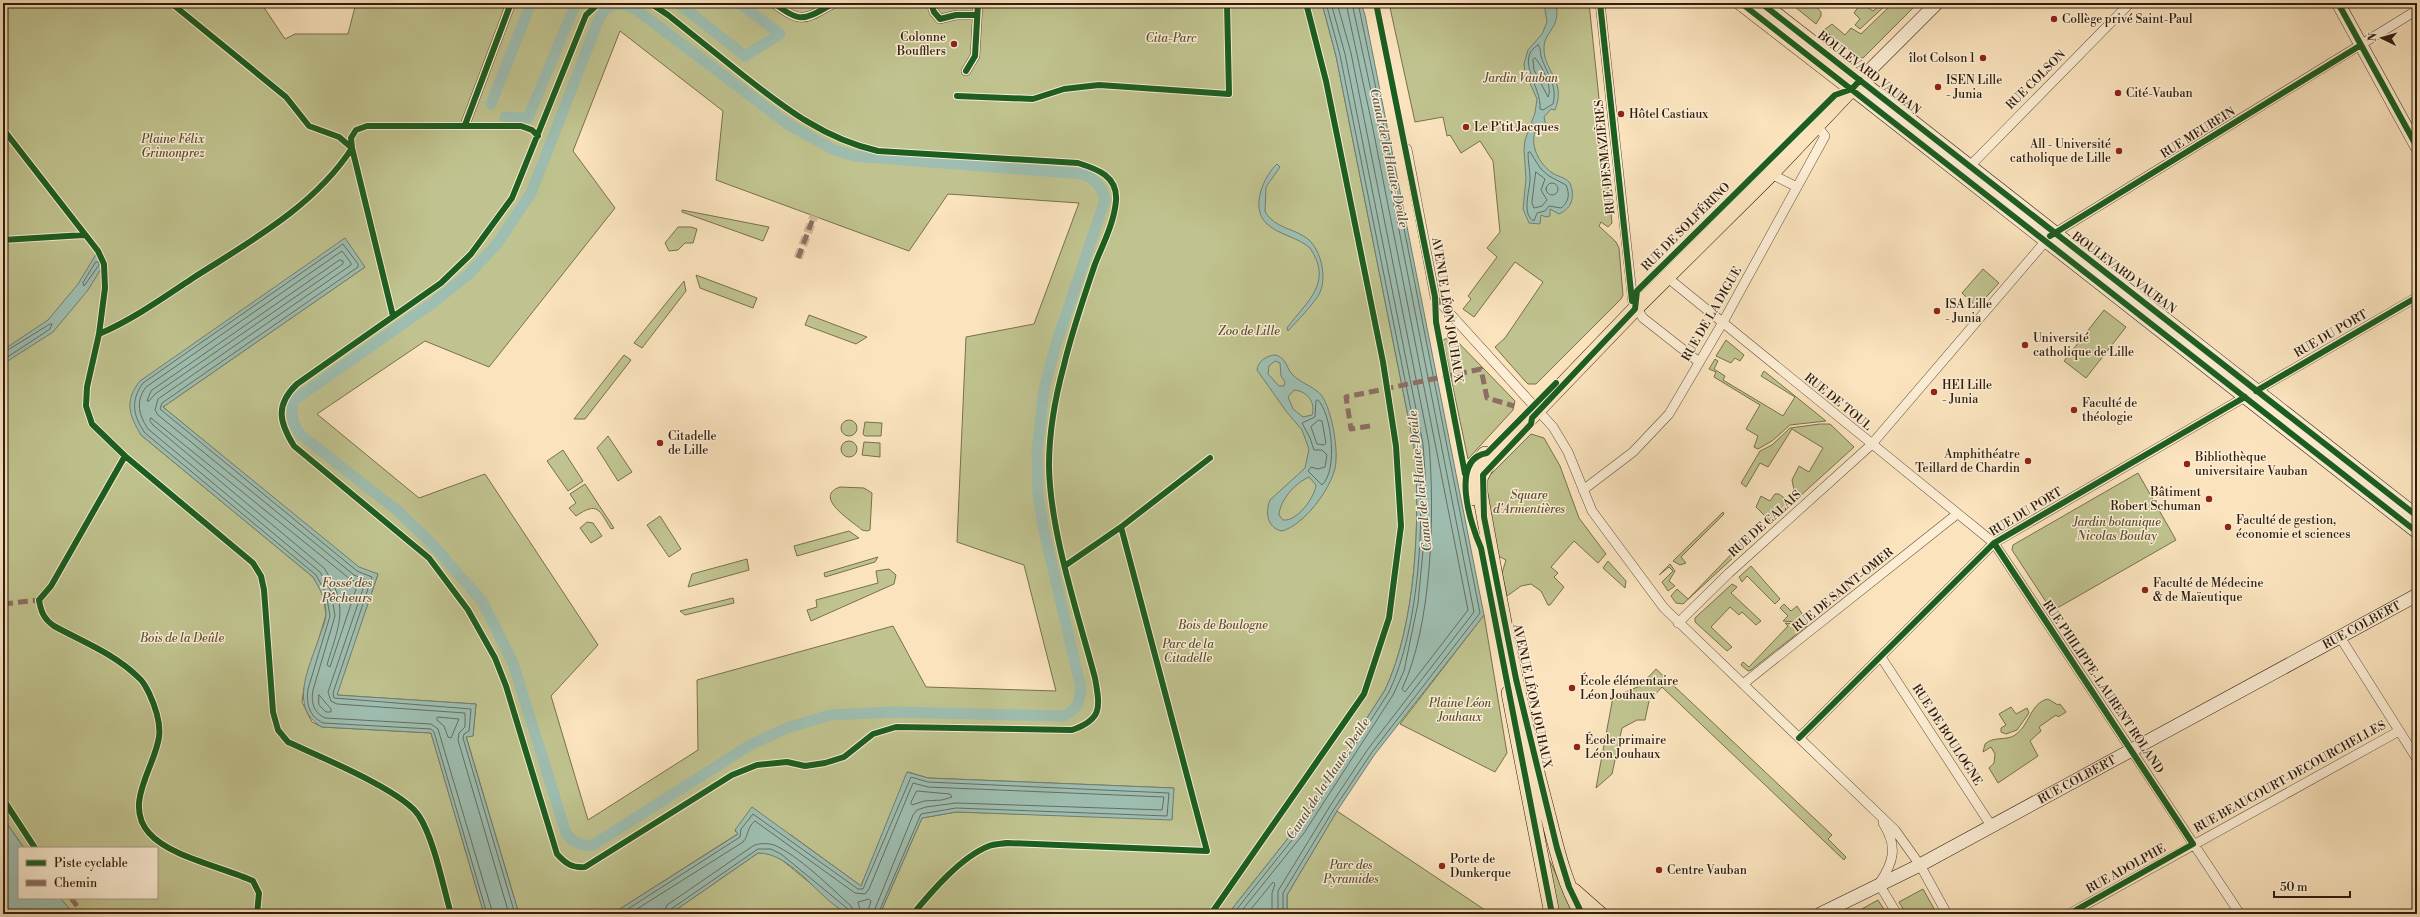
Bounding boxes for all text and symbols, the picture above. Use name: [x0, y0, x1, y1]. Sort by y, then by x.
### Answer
place label: Collège privé Saint-Paul: [2062, 12, 2193, 27]
marker: Collège privé Saint-Paul: [2049, 14, 2059, 24]
north arrow: [2362, 18, 2402, 58]
street label: BOULEVARD VAUBAN: [1814, 27, 1924, 118]
place label: Colonne Boufflers: [896, 30, 946, 59]
park label: Cita-Parc: [1145, 31, 1197, 46]
text: N: [2366, 32, 2380, 42]
marker: Colonne Boufflers: [949, 39, 959, 49]
street label: RUE COLSON: [2003, 47, 2069, 113]
place label: îlot Colson 1: [1909, 51, 1976, 66]
marker: îlot Colson 1: [1978, 53, 1988, 63]
park label: Jardin Vauban: [1482, 71, 1558, 86]
place label: ISEN Lille - Junia: [1946, 73, 2002, 102]
marker: ISEN Lille - Junia: [1933, 82, 1943, 92]
place label: Cité-Vauban: [2126, 86, 2193, 101]
water label: Canal de la Haute-Deûle: [1366, 87, 1412, 229]
marker: Cité-Vauban: [2113, 88, 2123, 98]
street label: RUE DESMAZIÈRES: [1590, 99, 1618, 215]
street label: RUE MEUREIN: [2158, 104, 2238, 162]
place label: Hôtel Castiaux: [1629, 107, 1709, 122]
marker: Hôtel Castiaux: [1616, 109, 1626, 119]
place label: Le P'tit Jacques: [1474, 120, 1559, 135]
marker: Le P'tit Jacques: [1461, 122, 1471, 132]
park label: Plaine Félix Grimonprez: [140, 132, 205, 161]
place label: All - Université catholique de Lille: [2010, 137, 2111, 166]
marker: All - Université catholique de Lille: [2114, 146, 2124, 156]
street label: RUE DE SOLFÉRINO: [1637, 178, 1733, 274]
street label: BOULEVARD VAUBAN: [2068, 228, 2179, 317]
street label: AVENUE LÉON JOUHAUX: [1428, 235, 1468, 385]
street label: RUE DE LA DIGUE: [1679, 264, 1745, 364]
place label: ISA Lille - Junia: [1945, 297, 1992, 326]
marker: ISA Lille - Junia: [1932, 306, 1942, 316]
street label: RUE DU PORT: [2292, 307, 2371, 361]
park label: Zoo de Lille: [1218, 324, 1280, 339]
place label: Université catholique de Lille: [2033, 331, 2134, 360]
marker: Université catholique de Lille: [2020, 340, 2030, 350]
street label: RUE DE TOUL: [1801, 370, 1875, 434]
place label: HEI Lille - Junia: [1942, 378, 1992, 407]
marker: HEI Lille - Junia: [1929, 387, 1939, 397]
place label: Faculté de théologie: [2082, 396, 2137, 425]
marker: Faculté de théologie: [2069, 405, 2079, 415]
water label: Canal de la Haute-Deûle: [1405, 410, 1435, 552]
place label: Citadelle de Lille: [668, 429, 717, 458]
marker: Citadelle de Lille: [655, 438, 665, 448]
place label: Amphithéatre Teillard de Chardin: [1915, 447, 2020, 476]
place label: Bibliothèque universitaire Vauban: [2194, 450, 2308, 479]
marker: Amphithéatre Teillard de Chardin: [2023, 456, 2033, 466]
marker: Bibliothèque universitaire Vauban: [2182, 459, 2192, 469]
street label: RUE DU PORT: [1987, 484, 2066, 540]
place label: Bâtiment Robert Schuman: [2110, 485, 2202, 514]
street label: RUE DE CALAIS: [1726, 487, 1805, 561]
park label: Square d'Armentières: [1493, 488, 1565, 517]
marker: Bâtiment Robert Schuman: [2204, 494, 2214, 504]
place label: Faculté de gestion, économie et sciences: [2236, 513, 2350, 542]
park label: Jardin botanique Nicolas Boulay: [2071, 515, 2161, 544]
marker: Faculté de gestion, économie et sciences: [2223, 522, 2233, 532]
street label: RUE DE SAINT-OMER: [1790, 544, 1897, 635]
water label: Fossé des Pêcheurs: [321, 575, 373, 606]
place label: Faculté de Médecine & de Maïeutique: [2153, 576, 2263, 605]
marker: Faculté de Médecine & de Maïeutique: [2140, 585, 2150, 595]
street label: RUE PHILIPPE-LAURENT ROLAND: [2039, 598, 2167, 776]
street label: RUE COLBERT: [2320, 598, 2404, 652]
park label: Bois de Boulogne: [1177, 618, 1268, 633]
street label: AVENUE LÉON JOUHAUX: [1509, 621, 1557, 770]
park label: Bois de la Deûle: [139, 631, 224, 646]
park label: Parc de la Citadelle: [1161, 637, 1214, 666]
place label: École élémentaire Léon Jouhaux: [1580, 672, 1678, 703]
street label: RUE DE BOULOGNE: [1909, 682, 1985, 788]
marker: École élémentaire Léon Jouhaux: [1567, 683, 1577, 693]
park label: Plaine Léon Jouhaux: [1428, 696, 1492, 725]
water label: Canal de la Haute-Deûle: [1283, 715, 1373, 843]
street label: RUE BEAUCOURT-DECOURCHELLES: [2191, 718, 2389, 836]
place label: École primaire Léon Jouhaux: [1585, 731, 1666, 762]
marker: École primaire Léon Jouhaux: [1572, 742, 1582, 752]
street label: RUE COLBERT: [2035, 752, 2119, 807]
street label: RUE ADOLPHE: [2084, 841, 2168, 897]
legend: [18, 847, 158, 899]
place label: Porte de Dunkerque: [1450, 852, 1511, 881]
text: Piste cyclable: [54, 856, 128, 871]
park label: Parc des Pyramides: [1322, 858, 1379, 887]
marker: Porte de Dunkerque: [1437, 861, 1447, 871]
place label: Centre Vauban: [1667, 863, 1747, 878]
marker: Centre Vauban: [1654, 865, 1664, 875]
scale bar: [2274, 873, 2350, 899]
text: Chemin: [54, 876, 97, 891]
text: 50 m: [2280, 880, 2308, 895]

